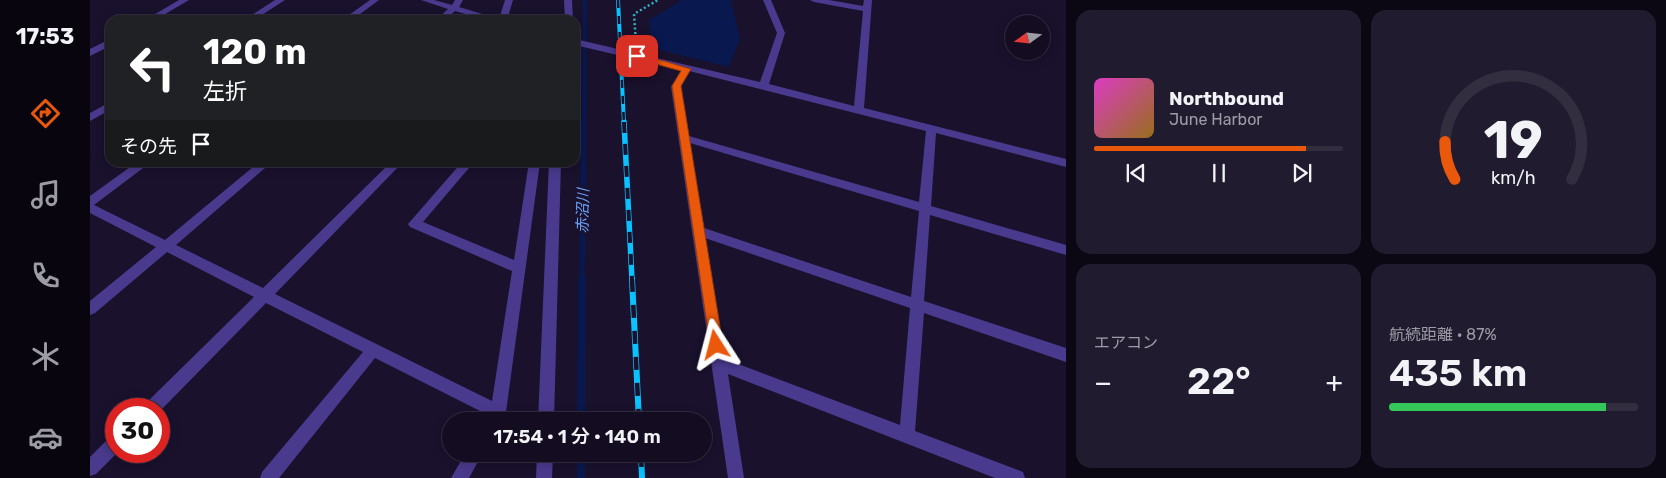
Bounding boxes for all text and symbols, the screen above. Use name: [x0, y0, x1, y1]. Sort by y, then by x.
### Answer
north arrow: [1005, 15, 1050, 60]
map controls: [1005, 15, 1050, 60]
text: 17:53: [16, 23, 74, 50]
text: 120 m: [203, 31, 306, 73]
icon: left: [120, 35, 185, 100]
pin: [616, 35, 658, 77]
icon: arrive: [623, 42, 651, 70]
text: 左折: [203, 78, 247, 105]
text: Northbound: [1169, 87, 1284, 110]
icon: directions: [28, 96, 63, 131]
text: 19: [1484, 109, 1543, 171]
text: June Harbor: [1169, 110, 1262, 129]
icon: arrive: [187, 130, 215, 158]
text: その先: [120, 135, 177, 158]
icon: previous: [1122, 159, 1150, 187]
icon: pause: [1205, 159, 1233, 187]
icon: next: [1288, 159, 1316, 187]
text: km/h: [1491, 167, 1536, 188]
icon: music: [28, 177, 63, 212]
water label: 赤沼川: [574, 186, 592, 234]
icon: phone: [28, 258, 63, 293]
position arrow: [689, 318, 741, 370]
text: 航続距離 · 87%: [1389, 325, 1497, 344]
text: エアコン: [1094, 333, 1158, 352]
icon: climate: [28, 339, 63, 374]
text: 435 km: [1389, 350, 1527, 396]
text: 22°: [1187, 358, 1251, 404]
text: −: [1094, 366, 1112, 399]
text: +: [1326, 366, 1343, 399]
speed limit sign: 30: [105, 398, 170, 463]
icon: car: [28, 420, 63, 455]
text: 17:54 · 1 分 · 140 m: [493, 425, 661, 448]

